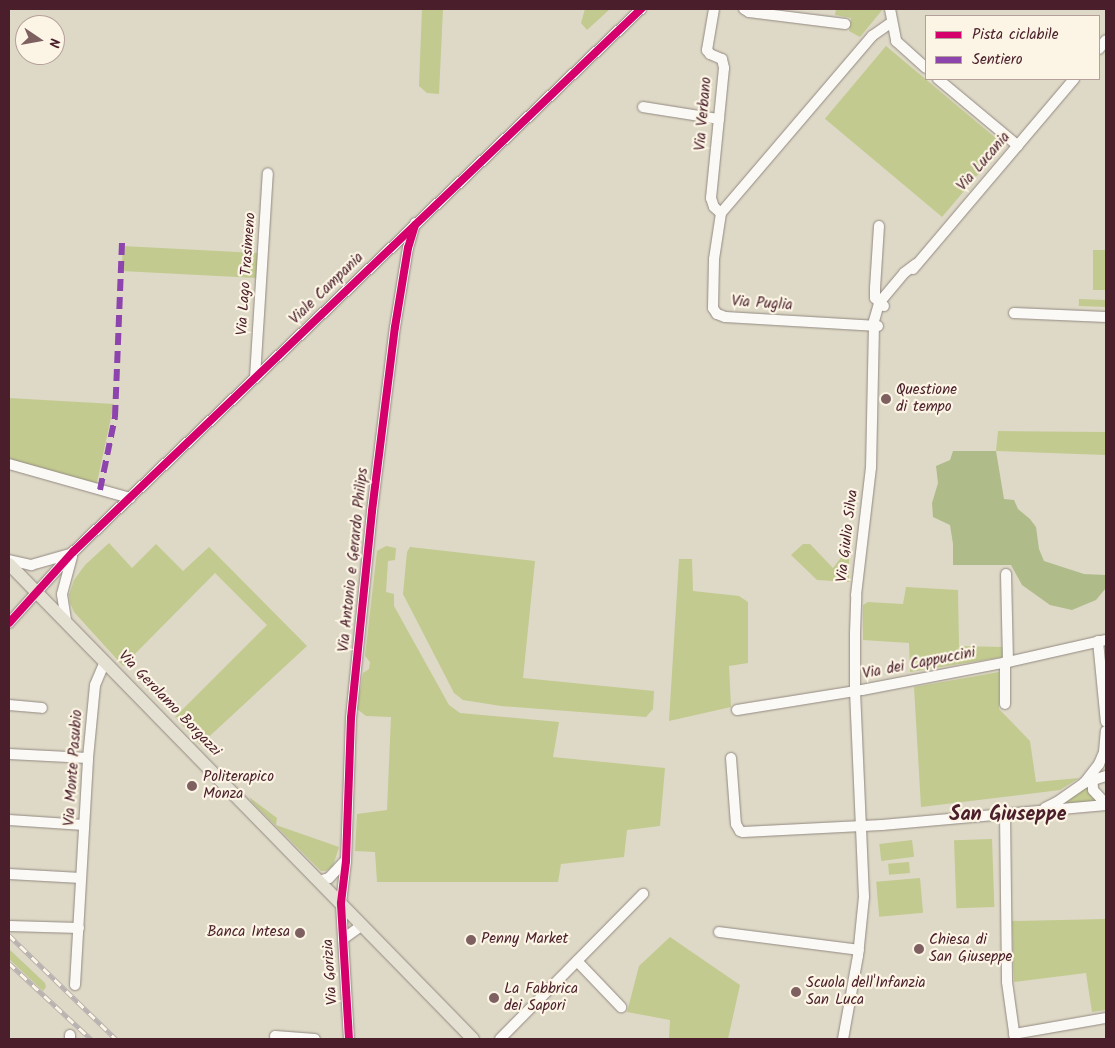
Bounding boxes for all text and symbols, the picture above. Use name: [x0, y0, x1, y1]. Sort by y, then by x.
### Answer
north arrow: [15, 15, 65, 65]
legend: [925, 15, 1100, 80]
text: Pista ciclabile: [972, 23, 1058, 47]
text: N: [42, 36, 65, 50]
text: Sentiero: [972, 48, 1023, 72]
street label: Via Verbano: [692, 76, 716, 152]
street label: Via Lucania: [953, 129, 1015, 195]
street label: Via Lago Trasimeno: [234, 212, 260, 336]
street label: Viale Campania: [286, 249, 368, 329]
street label: Via Puglia: [731, 293, 793, 315]
place label: Questione di tempo: [896, 381, 957, 416]
marker: Questione di tempo: [880, 393, 892, 405]
street label: Via Antonio e Gerardo Philips: [335, 467, 373, 653]
street label: Via Giulio Silva: [833, 489, 863, 583]
street label: Via dei Cappuccini: [861, 644, 977, 684]
street label: Via Gerolamo Borgazzi: [114, 647, 224, 761]
street label: Via Monte Pasubio: [61, 709, 87, 827]
place label: Politerapico Monza: [203, 768, 274, 803]
marker: Politerapico Monza: [185, 779, 199, 793]
district label: San Giuseppe: [949, 803, 1067, 827]
place label: Banca Intesa: [207, 924, 290, 942]
marker: Banca Intesa: [294, 927, 306, 939]
place label: Penny Market: [481, 931, 568, 949]
place label: Chiesa di San Giuseppe: [929, 931, 1012, 966]
marker: Penny Market: [465, 934, 477, 946]
street label: Via Gorizia: [320, 938, 342, 1006]
marker: Chiesa di San Giuseppe: [913, 943, 925, 955]
place label: Scuola dell'Infanzia San Luca: [806, 974, 926, 1009]
place label: La Fabbrica dei Sapori: [504, 980, 578, 1015]
marker: Scuola dell'Infanzia San Luca: [790, 986, 802, 998]
marker: La Fabbrica dei Sapori: [488, 992, 500, 1004]

